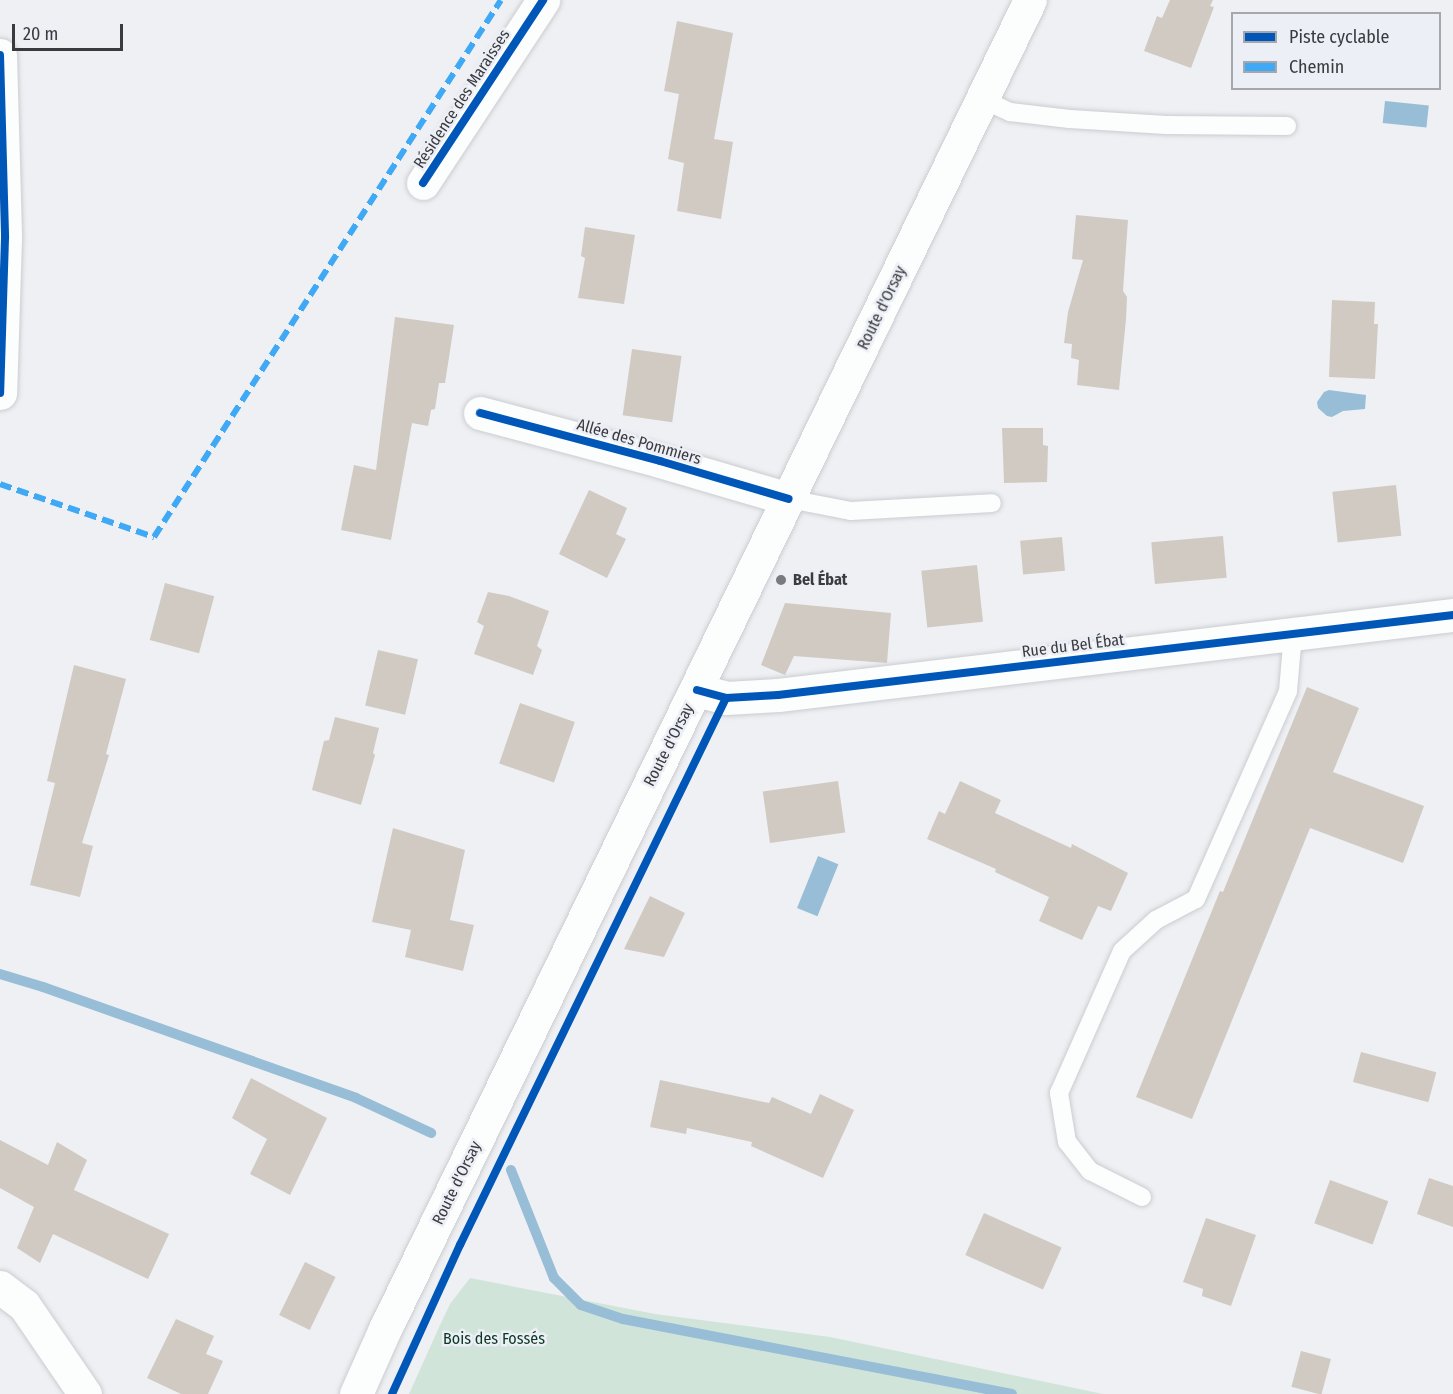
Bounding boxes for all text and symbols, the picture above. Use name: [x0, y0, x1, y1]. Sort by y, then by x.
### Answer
scale bar: [15, 12, 126, 50]
legend: [1231, 12, 1441, 90]
text: 20 m: [23, 23, 58, 45]
street label: Résidence des Maraisses: [410, 26, 514, 172]
text: Piste cyclable: [1289, 26, 1389, 48]
text: Chemin: [1289, 56, 1344, 78]
street label: Route d'Orsay: [854, 263, 910, 353]
street label: Allée des Pommiers: [575, 415, 703, 469]
place label: Bel Ébat: [793, 570, 847, 590]
marker: Bel Ébat: [774, 573, 788, 587]
street label: Rue du Bel Ébat: [1021, 630, 1125, 662]
street label: Route d'Orsay: [640, 700, 698, 790]
street label: Route d'Orsay: [429, 1138, 485, 1228]
park label: Bois des Fossés: [443, 1329, 545, 1349]

